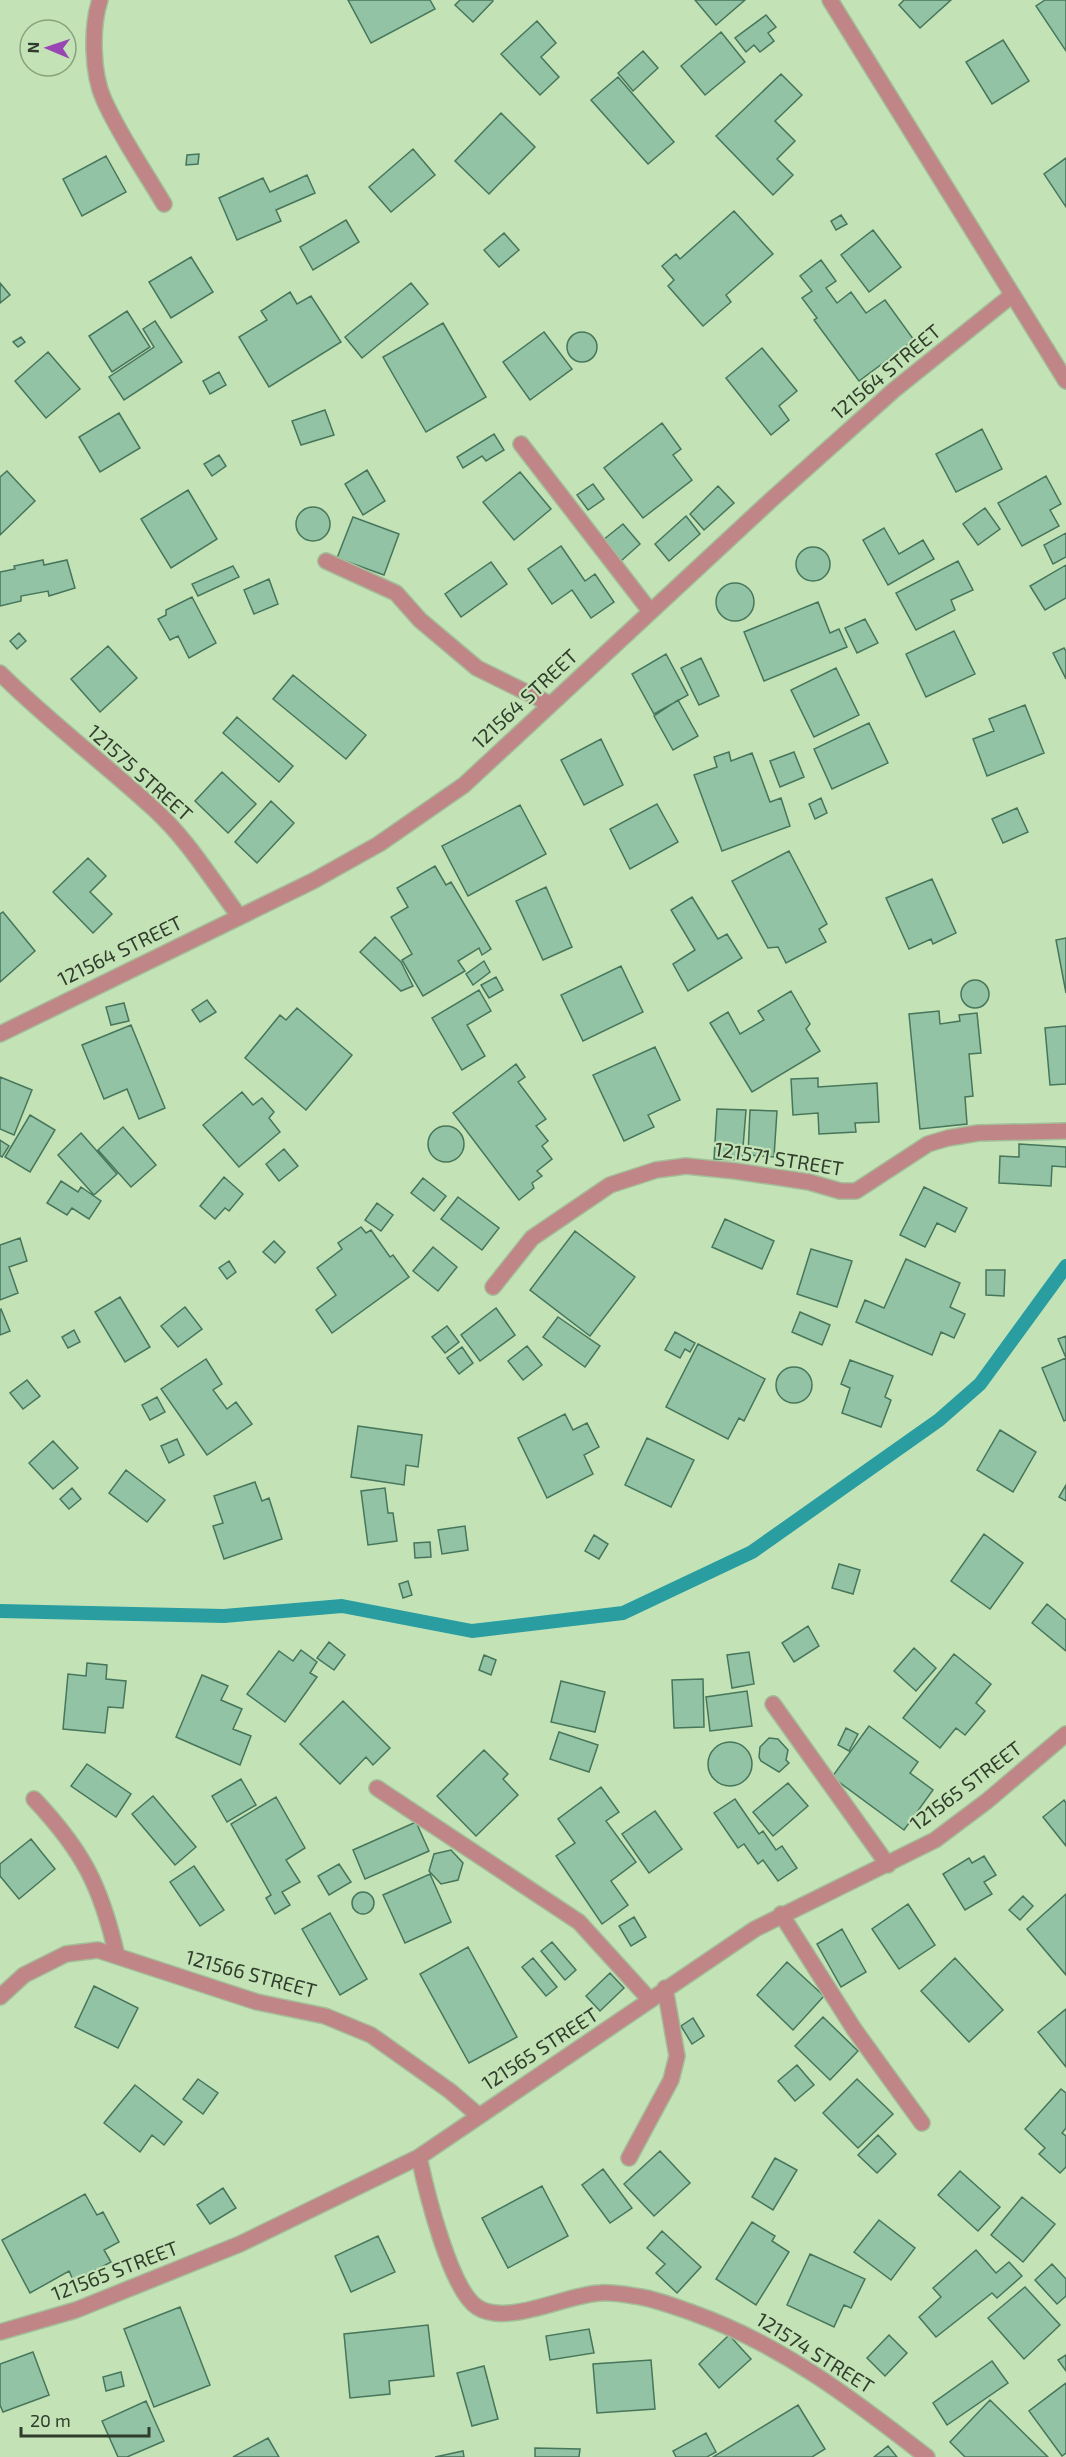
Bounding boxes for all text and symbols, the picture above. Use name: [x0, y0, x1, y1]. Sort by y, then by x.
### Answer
north arrow: [18, 18, 78, 78]
text: N: [23, 41, 42, 54]
street label: 121564 STREET: [826, 318, 945, 424]
street label: 121564 STREET: [467, 643, 582, 753]
street label: 121575 STREET: [83, 719, 198, 826]
street label: 121564 STREET: [53, 909, 186, 991]
street label: 121571 STREET: [713, 1136, 845, 1180]
street label: 121565 STREET: [905, 1735, 1026, 1835]
street label: 121566 STREET: [183, 1944, 320, 2002]
street label: 121565 STREET: [477, 2001, 602, 2095]
street label: 121565 STREET: [48, 2235, 182, 2305]
street label: 121574 STREET: [752, 2306, 879, 2398]
scale bar: [21, 2400, 148, 2438]
text: 20 m: [30, 2409, 71, 2431]

